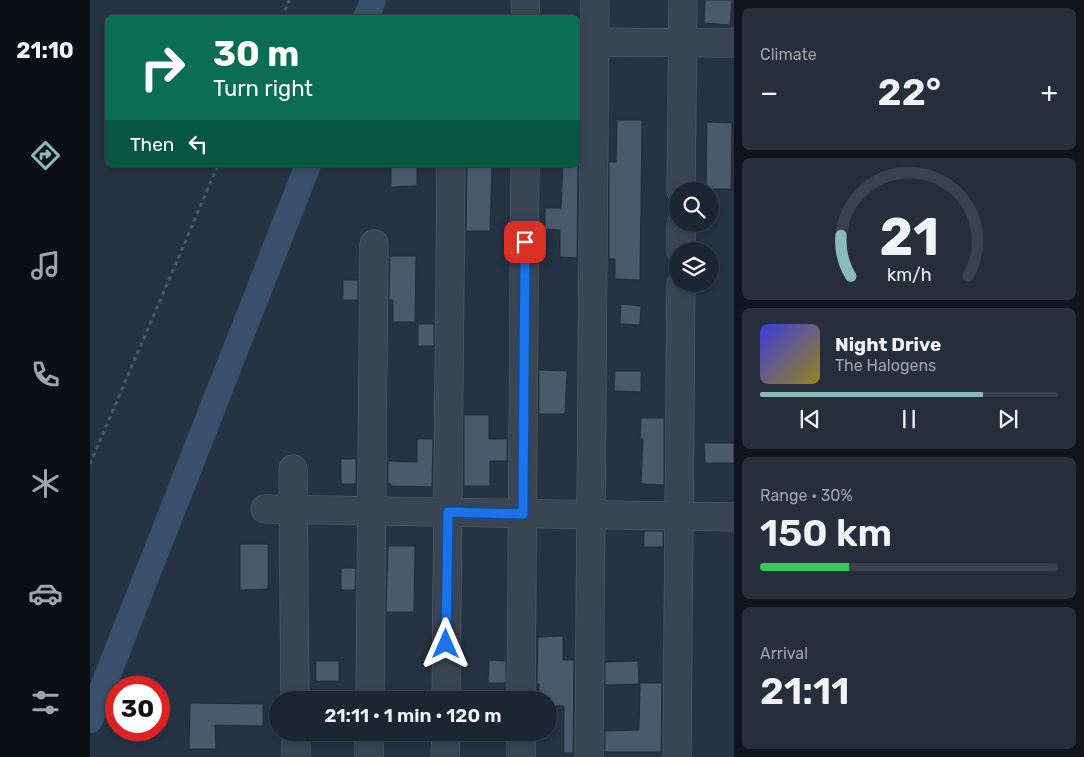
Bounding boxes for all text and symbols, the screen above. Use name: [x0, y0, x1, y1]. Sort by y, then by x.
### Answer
text: 30 m: [213, 33, 299, 75]
icon: right: [130, 35, 195, 100]
text: 21:10: [16, 37, 74, 64]
text: Climate: [760, 45, 817, 64]
text: 22°: [878, 69, 941, 115]
text: Turn right: [213, 75, 313, 102]
text: −: [760, 76, 778, 109]
text: +: [1041, 76, 1058, 109]
icon: left: [184, 130, 212, 158]
text: Then: [130, 133, 174, 156]
icon: directions: [28, 138, 63, 173]
map controls: [669, 182, 719, 292]
button: search: [669, 182, 719, 232]
text: 21: [879, 206, 939, 268]
pin: [504, 221, 546, 263]
icon: arrive: [511, 228, 539, 256]
button: layers: [669, 242, 719, 292]
icon: music: [28, 248, 63, 283]
text: km/h: [887, 264, 931, 285]
text: Night Drive: [835, 333, 941, 356]
text: The Halogens: [835, 356, 936, 375]
icon: phone: [28, 357, 63, 392]
icon: previous: [796, 405, 824, 433]
icon: pause: [895, 405, 923, 433]
icon: next: [994, 405, 1022, 433]
icon: climate: [28, 466, 63, 501]
text: Range · 30%: [760, 486, 853, 505]
text: 150 km: [760, 510, 892, 556]
icon: car: [28, 576, 63, 611]
position arrow: [419, 617, 471, 669]
text: Arrival: [760, 644, 808, 663]
text: 21:11: [760, 668, 849, 714]
speed limit sign: 30: [105, 676, 170, 741]
icon: filters: [28, 685, 63, 720]
text: 21:11 · 1 min · 120 m: [324, 704, 502, 727]

